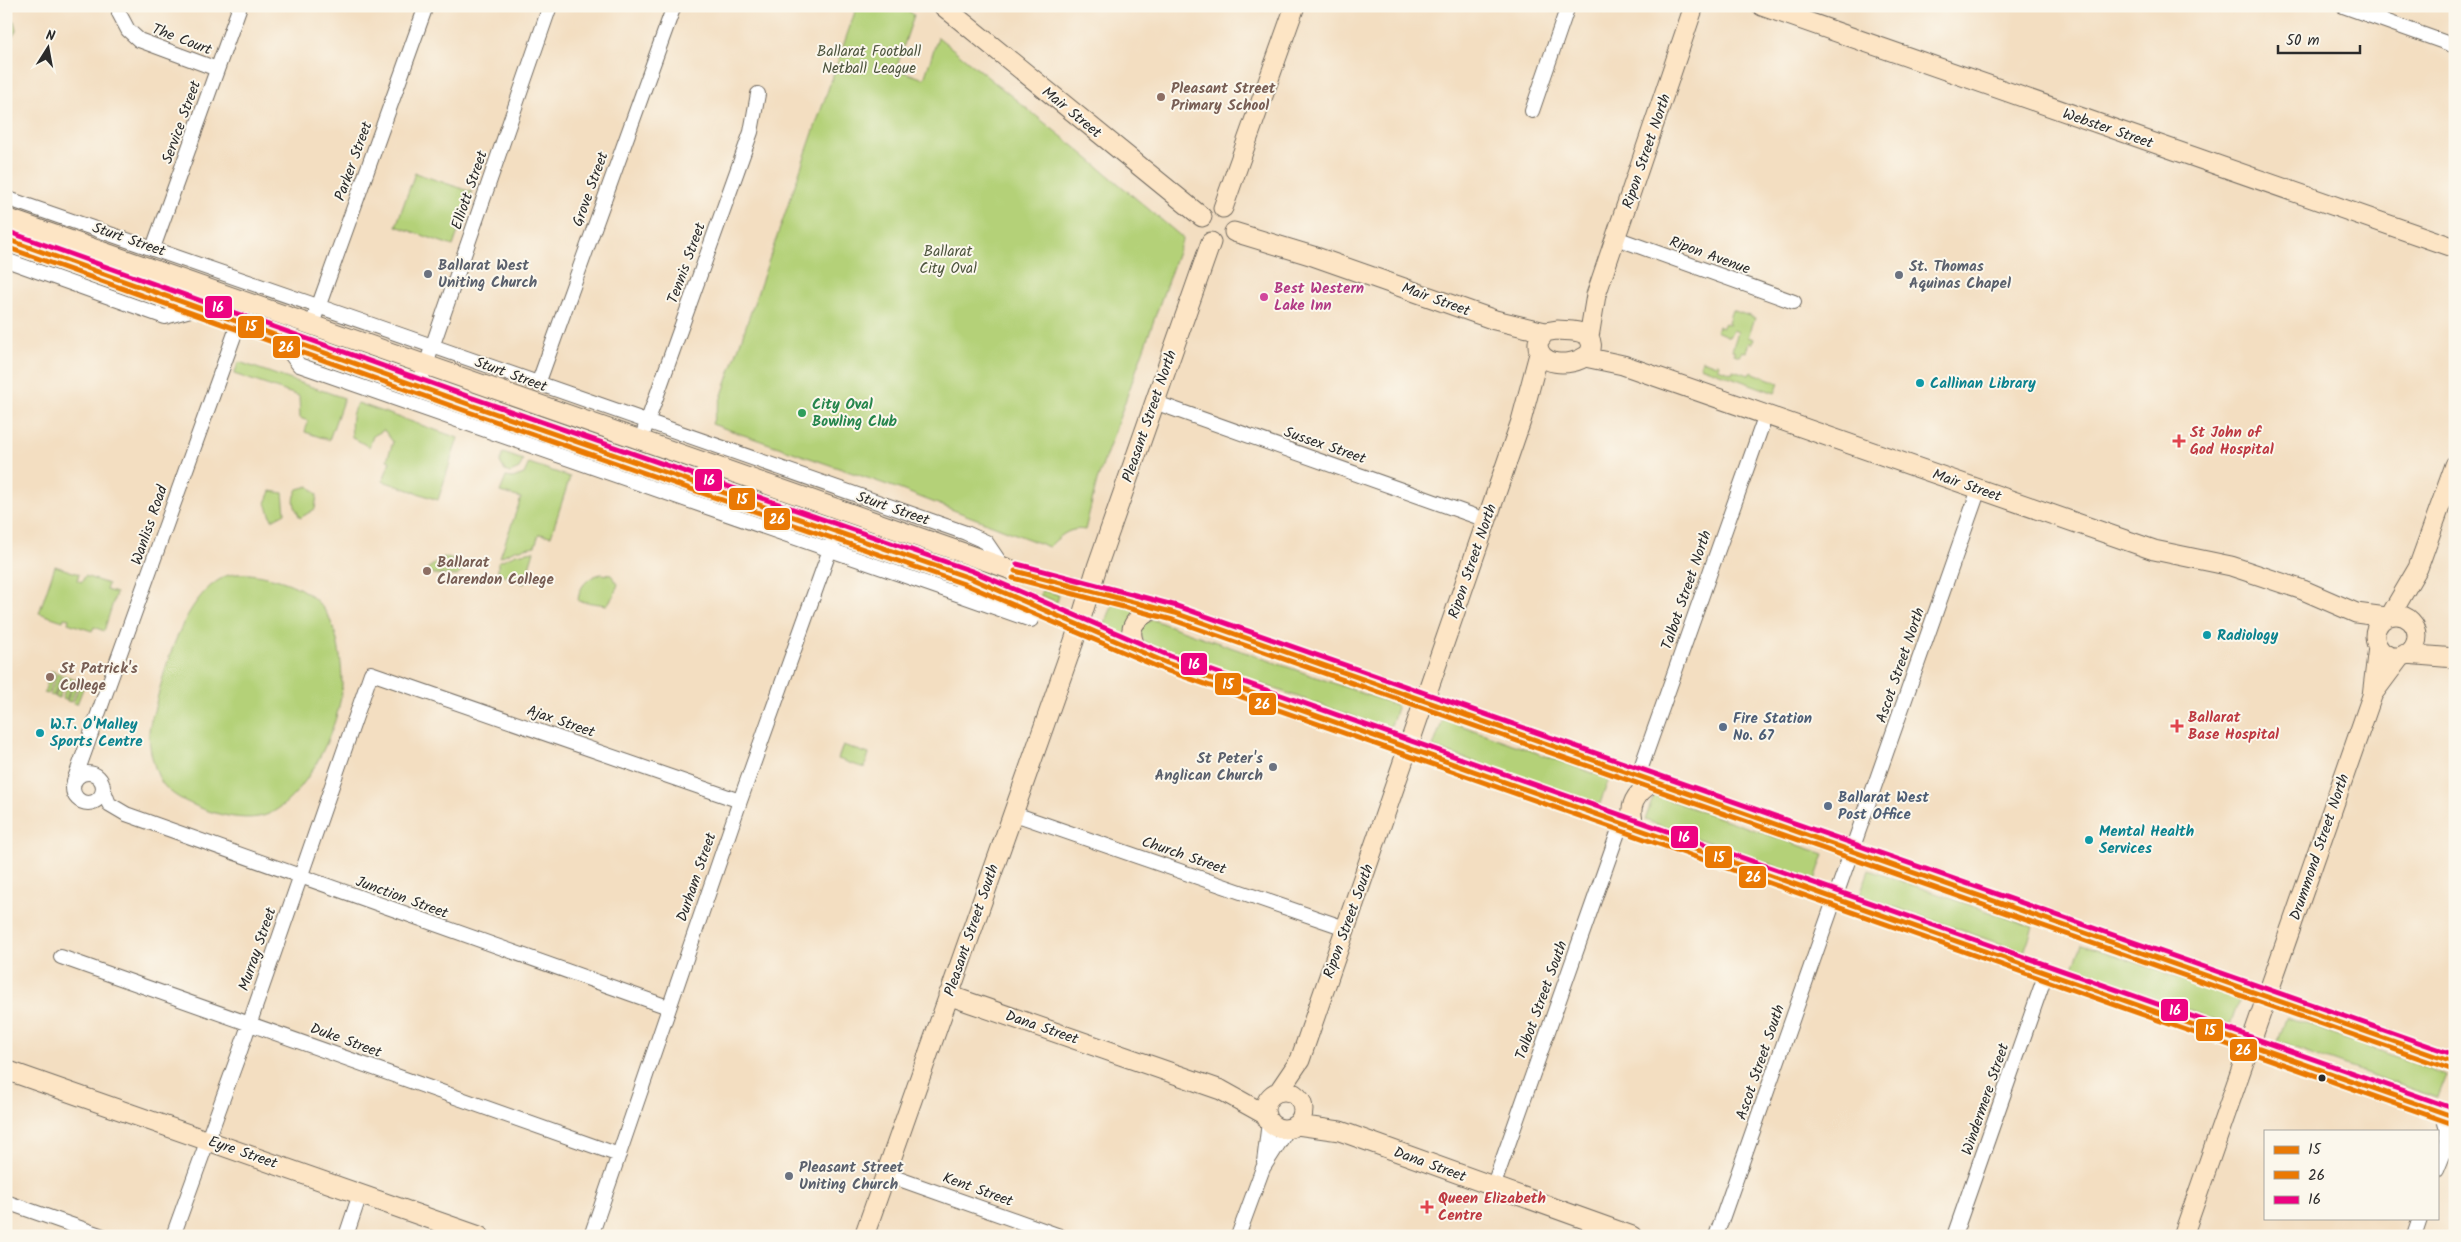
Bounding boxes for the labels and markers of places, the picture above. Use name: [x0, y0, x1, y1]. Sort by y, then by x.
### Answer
place label: Pleasant Street Primary School: [1171, 77, 1276, 118]
marker: Pleasant Street Primary School: [1155, 91, 1167, 103]
place label: Ballarat West Uniting Church: [438, 254, 537, 295]
place label: St. Thomas Aquinas Chapel: [1909, 255, 2011, 296]
marker: Ballarat West Uniting Church: [422, 268, 434, 280]
marker: St. Thomas Aquinas Chapel: [1893, 269, 1905, 281]
place label: Best Western Lake Inn: [1274, 277, 1364, 318]
marker: Best Western Lake Inn: [1258, 291, 1270, 303]
place label: Callinan Library: [1930, 372, 2036, 396]
marker: Callinan Library: [1914, 377, 1926, 389]
place label: City Oval Bowling Club: [812, 393, 898, 434]
marker: City Oval Bowling Club: [796, 407, 808, 419]
place label: St John of God Hospital: [2190, 421, 2274, 462]
marker: St John of God Hospital: [2172, 434, 2186, 448]
place label: Ballarat Clarendon College: [437, 551, 555, 592]
marker: Ballarat Clarendon College: [421, 565, 433, 577]
place label: Radiology: [2217, 624, 2279, 648]
marker: Radiology: [2201, 629, 2213, 641]
place label: St Patrick's College: [60, 657, 138, 698]
marker: St Patrick's College: [44, 671, 56, 683]
place label: Ballarat Base Hospital: [2188, 706, 2279, 747]
place label: Fire Station No. 67: [1733, 707, 1812, 748]
place label: W.T. O'Malley Sports Centre: [50, 713, 143, 754]
marker: Ballarat Base Hospital: [2170, 719, 2184, 733]
marker: Fire Station No. 67: [1717, 721, 1729, 733]
marker: W.T. O'Malley Sports Centre: [34, 727, 46, 739]
place label: St Peter's Anglican Church: [1155, 747, 1263, 788]
marker: St Peter's Anglican Church: [1267, 761, 1279, 773]
place label: Ballarat West Post Office: [1838, 786, 1929, 827]
marker: Ballarat West Post Office: [1822, 800, 1834, 812]
place label: Mental Health Services: [2099, 820, 2194, 861]
marker: Mental Health Services: [2083, 834, 2095, 846]
unlabelled marker: [2317, 1073, 2327, 1083]
place label: Pleasant Street Uniting Church: [799, 1156, 904, 1197]
marker: Pleasant Street Uniting Church: [783, 1170, 795, 1182]
place label: Queen Elizabeth Centre: [1438, 1187, 1546, 1228]
marker: Queen Elizabeth Centre: [1420, 1200, 1434, 1214]

